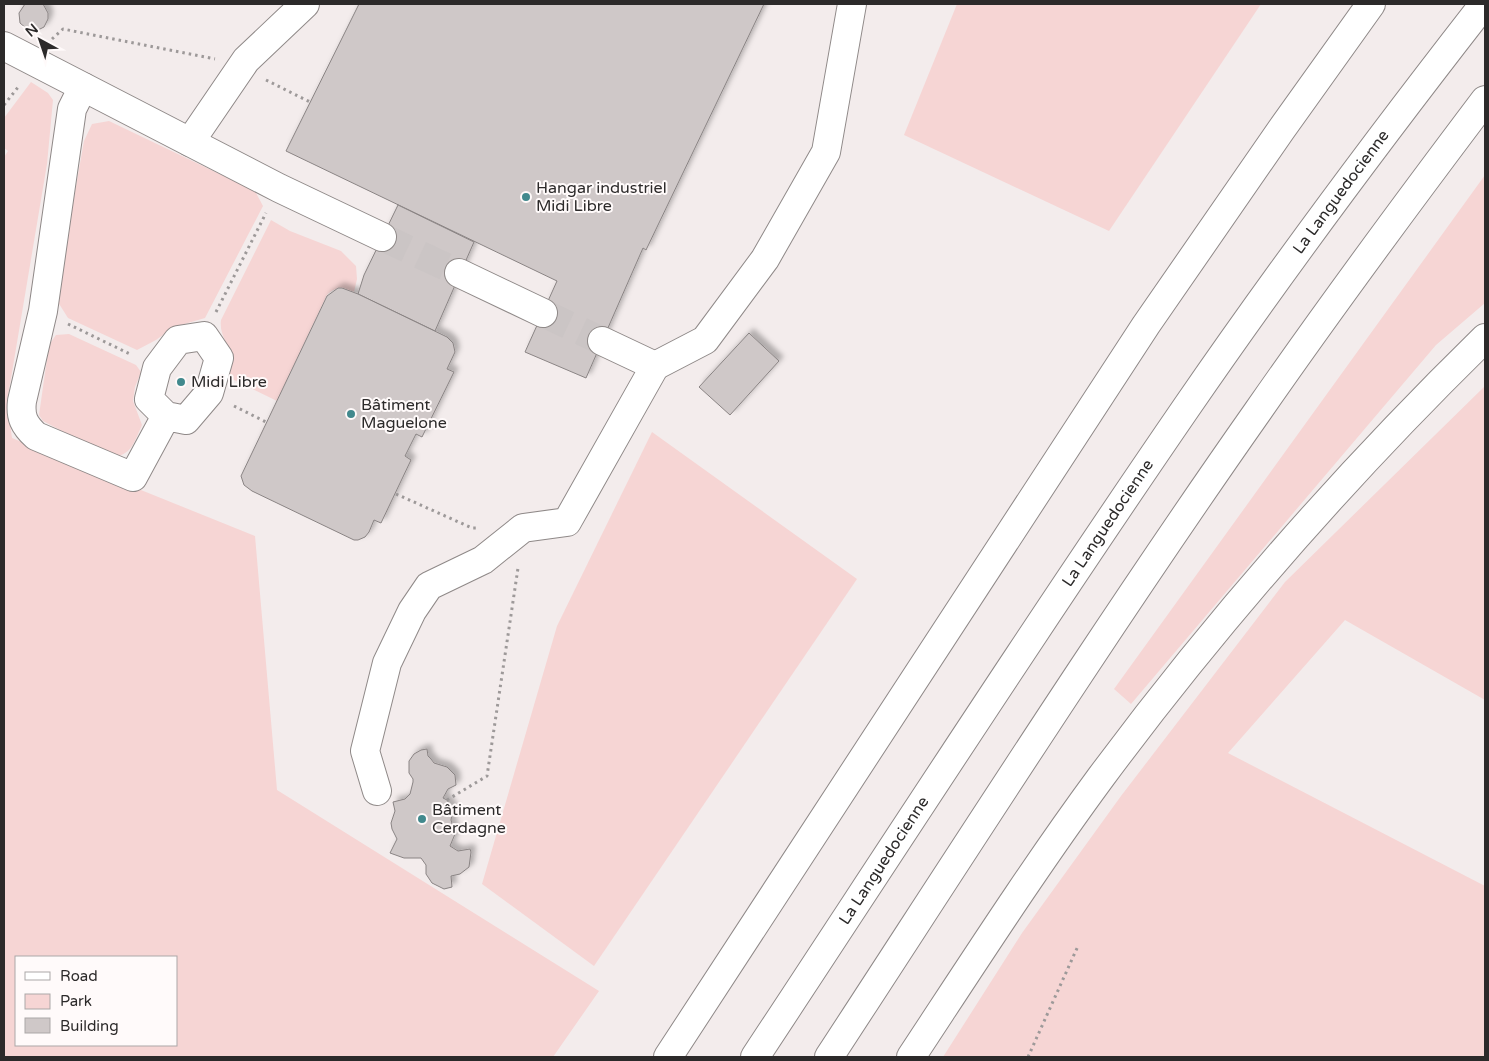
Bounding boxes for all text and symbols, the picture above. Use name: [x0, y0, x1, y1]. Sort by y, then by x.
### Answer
north arrow: [15, 15, 65, 65]
text: N: [22, 20, 42, 41]
street label: La Languedocienne: [1289, 126, 1394, 258]
place label: Hangar industriel Midi Libre: [536, 178, 667, 216]
marker: Hangar industriel Midi Libre: [520, 191, 532, 203]
place label: Midi Libre: [191, 372, 267, 392]
marker: Midi Libre: [175, 376, 187, 388]
place label: Bâtiment Maguelone: [361, 395, 447, 433]
marker: Bâtiment Maguelone: [345, 408, 357, 420]
street label: La Languedocienne: [1058, 456, 1158, 591]
street label: La Languedocienne: [835, 793, 933, 928]
place label: Bâtiment Cerdagne: [432, 800, 506, 838]
marker: Bâtiment Cerdagne: [416, 813, 428, 825]
legend: [15, 956, 178, 1046]
text: Road: [60, 967, 98, 985]
text: Park: [60, 992, 92, 1010]
text: Building: [60, 1017, 119, 1035]

